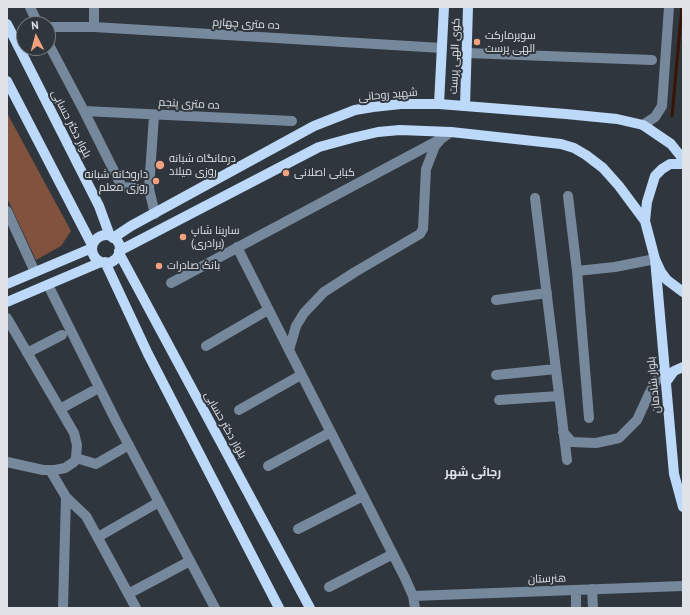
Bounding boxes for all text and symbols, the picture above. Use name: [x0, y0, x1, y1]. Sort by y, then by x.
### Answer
north arrow: [16, 16, 56, 56]
street label: ده متری چهارم: [212, 16, 280, 32]
text: N: [31, 18, 39, 32]
street label: کوی الهی پرست: [447, 18, 463, 94]
place label: سوپرمارکت الهی پرست: [485, 29, 536, 55]
marker: سوپرمارکت الهی پرست: [472, 37, 482, 47]
street label: شهید روحانی: [358, 86, 418, 104]
street label: بلوار دکتر حسابی: [48, 88, 94, 160]
street label: ده متری پنجم: [158, 96, 220, 112]
place label: درمانگاه شبانه روزی میلاد: [169, 152, 236, 178]
marker: درمانگاه شبانه روزی میلاد: [154, 159, 166, 171]
place label: کبابی اصلانی: [294, 166, 355, 180]
place label: داروخانه شبانه روزی معلم: [84, 168, 148, 194]
marker: کبابی اصلانی: [281, 168, 291, 178]
marker: داروخانه شبانه روزی معلم: [151, 176, 161, 186]
place label: سارینا شاپ (برادری): [191, 224, 240, 250]
marker: سارینا شاپ (برادری): [178, 232, 188, 242]
place label: بانک صادرات: [167, 259, 220, 273]
marker: بانک صادرات: [154, 261, 164, 271]
street label: بلوار شادمان: [644, 356, 664, 414]
street label: بلوار دکتر حسابی: [201, 389, 249, 461]
district label: رجائی شهر: [445, 466, 501, 480]
street label: هنرستان: [528, 572, 566, 586]

